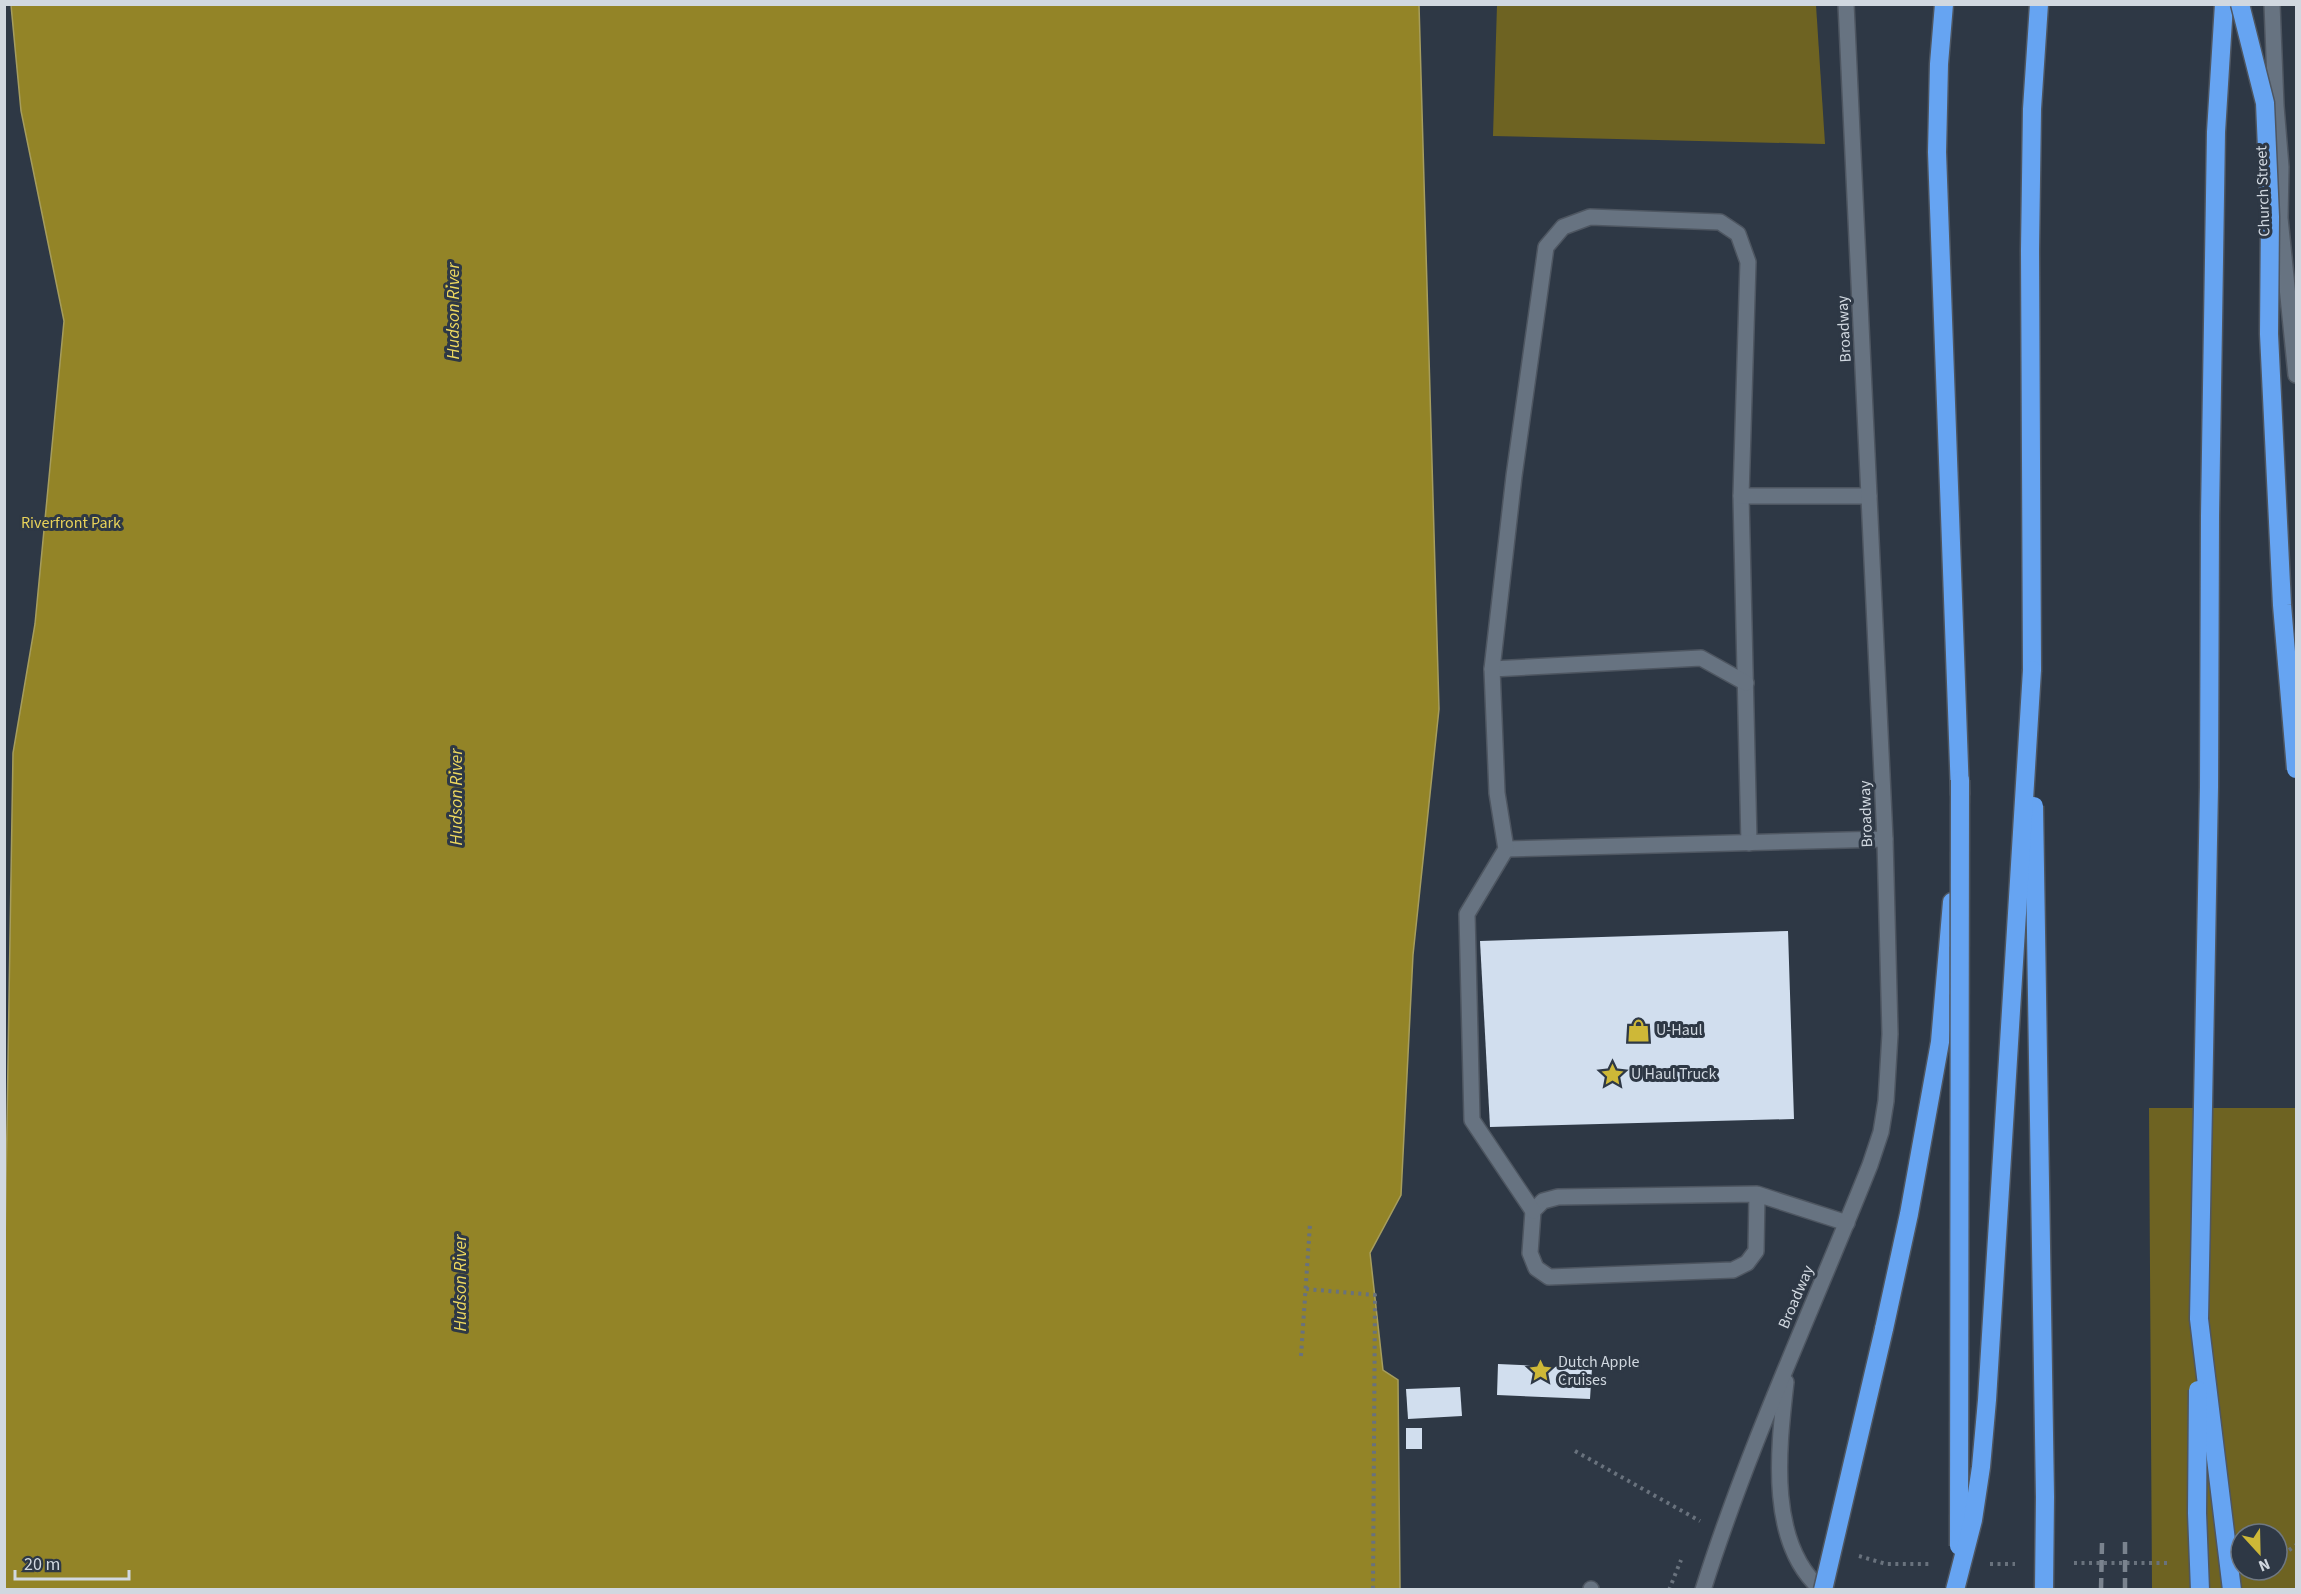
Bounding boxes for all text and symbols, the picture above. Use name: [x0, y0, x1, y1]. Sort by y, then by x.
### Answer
street label: Church Street: [2250, 144, 2276, 237]
water label: Hudson River: [441, 262, 466, 359]
street label: Broadway: [1831, 294, 1857, 363]
park label: Riverfront Park: [21, 512, 121, 534]
water label: Hudson River: [444, 748, 469, 845]
street label: Broadway: [1854, 780, 1878, 848]
shop icon: U-Haul: [1625, 1017, 1651, 1043]
place label: U-Haul: [1656, 1019, 1703, 1041]
place icon: U Haul Truck: [1600, 1061, 1626, 1087]
place label: U Haul Truck: [1631, 1063, 1716, 1085]
water label: Hudson River: [448, 1234, 473, 1331]
street label: Broadway: [1773, 1261, 1819, 1332]
place label: Dutch Apple Cruises: [1558, 1351, 1639, 1391]
place icon: Dutch Apple Cruises: [1527, 1358, 1553, 1384]
north arrow: [2229, 1522, 2289, 1582]
scale bar: [15, 1543, 129, 1581]
text: 20 m: [24, 1552, 60, 1577]
text: N: [2255, 1553, 2273, 1577]

